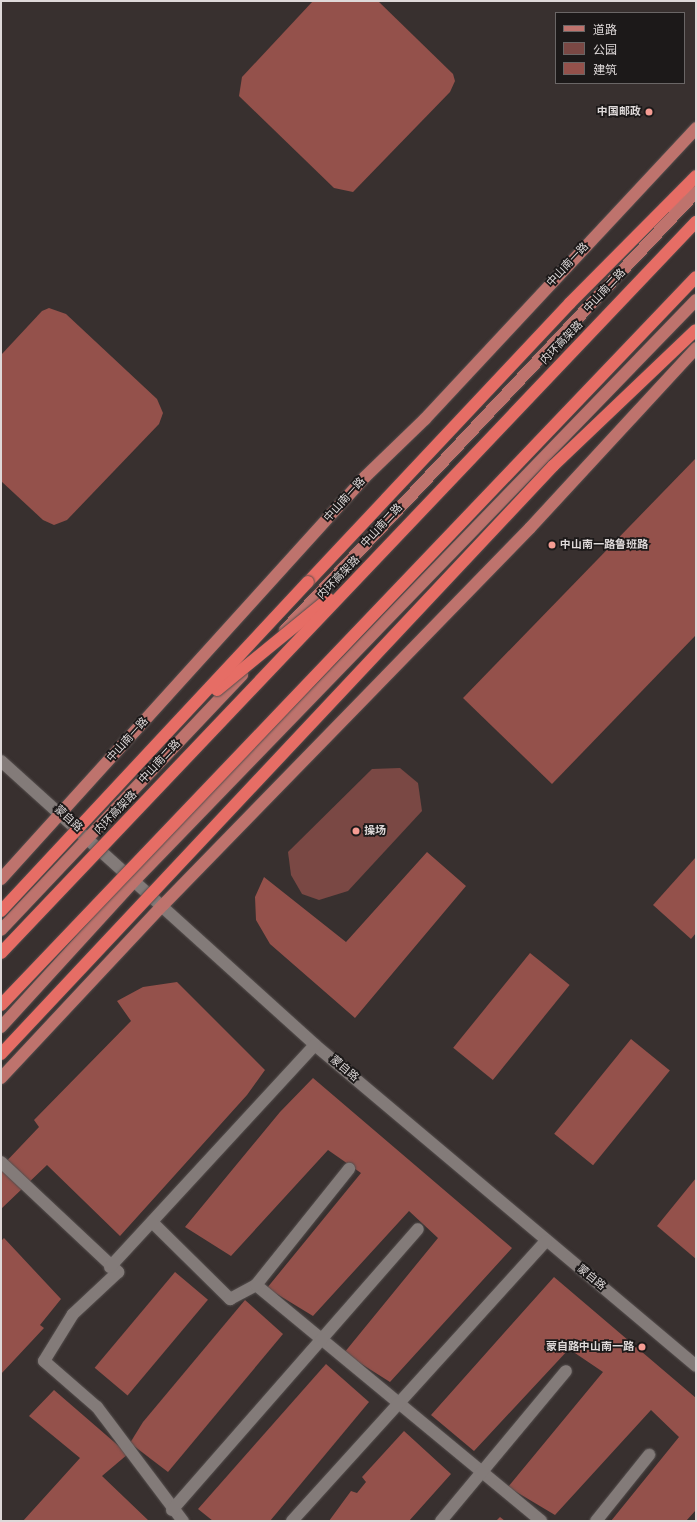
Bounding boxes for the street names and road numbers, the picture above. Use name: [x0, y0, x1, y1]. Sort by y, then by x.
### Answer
street label: 中山南一路: [544, 240, 592, 290]
street label: 中山南二路: [581, 266, 629, 316]
street label: 内环高架路: [538, 319, 586, 367]
street label: 中山南一路: [322, 475, 368, 525]
street label: 中山南二路: [358, 501, 406, 551]
street label: 内环高架路: [315, 554, 363, 602]
street label: 中山南一路: [105, 715, 151, 765]
street label: 中山南二路: [136, 737, 184, 787]
street label: 内环高架路: [92, 789, 140, 837]
street label: 蒙自路: [51, 803, 85, 835]
street label: 蒙自路: [327, 1053, 361, 1085]
street label: 蒙自路: [574, 1262, 608, 1294]

